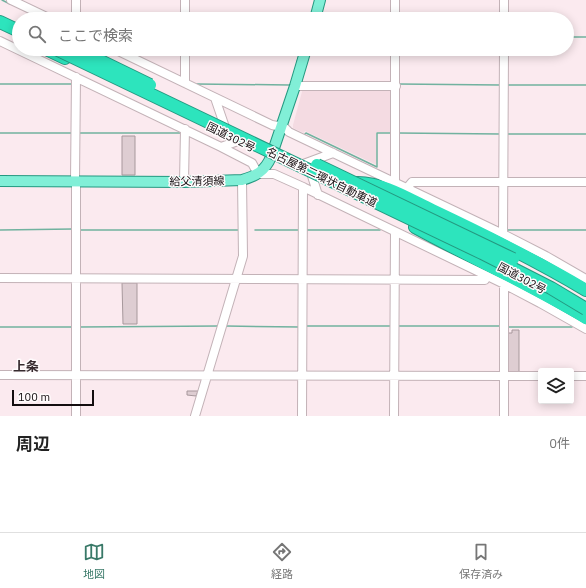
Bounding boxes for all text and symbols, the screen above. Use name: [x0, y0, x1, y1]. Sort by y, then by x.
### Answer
search box: [12, 12, 574, 56]
icon: search: [26, 23, 48, 45]
text: ここで検索: [58, 26, 133, 45]
street label: 国道302号: [204, 119, 258, 155]
street label: 名古屋第二環状自動車道: [265, 144, 379, 210]
street label: 給父清須線: [169, 174, 225, 188]
street label: 国道302号: [495, 259, 549, 297]
district label: 上条: [13, 358, 39, 375]
map controls: [538, 368, 574, 404]
button: layers: [538, 368, 574, 404]
scale bar: [12, 388, 94, 407]
text: 100 m: [18, 390, 50, 404]
text: 周辺: [16, 433, 50, 455]
text: 0件: [549, 435, 570, 452]
tab: 地図: [83, 541, 105, 581]
tab: 経路: [271, 541, 293, 581]
tab: 保存済み: [459, 541, 503, 581]

